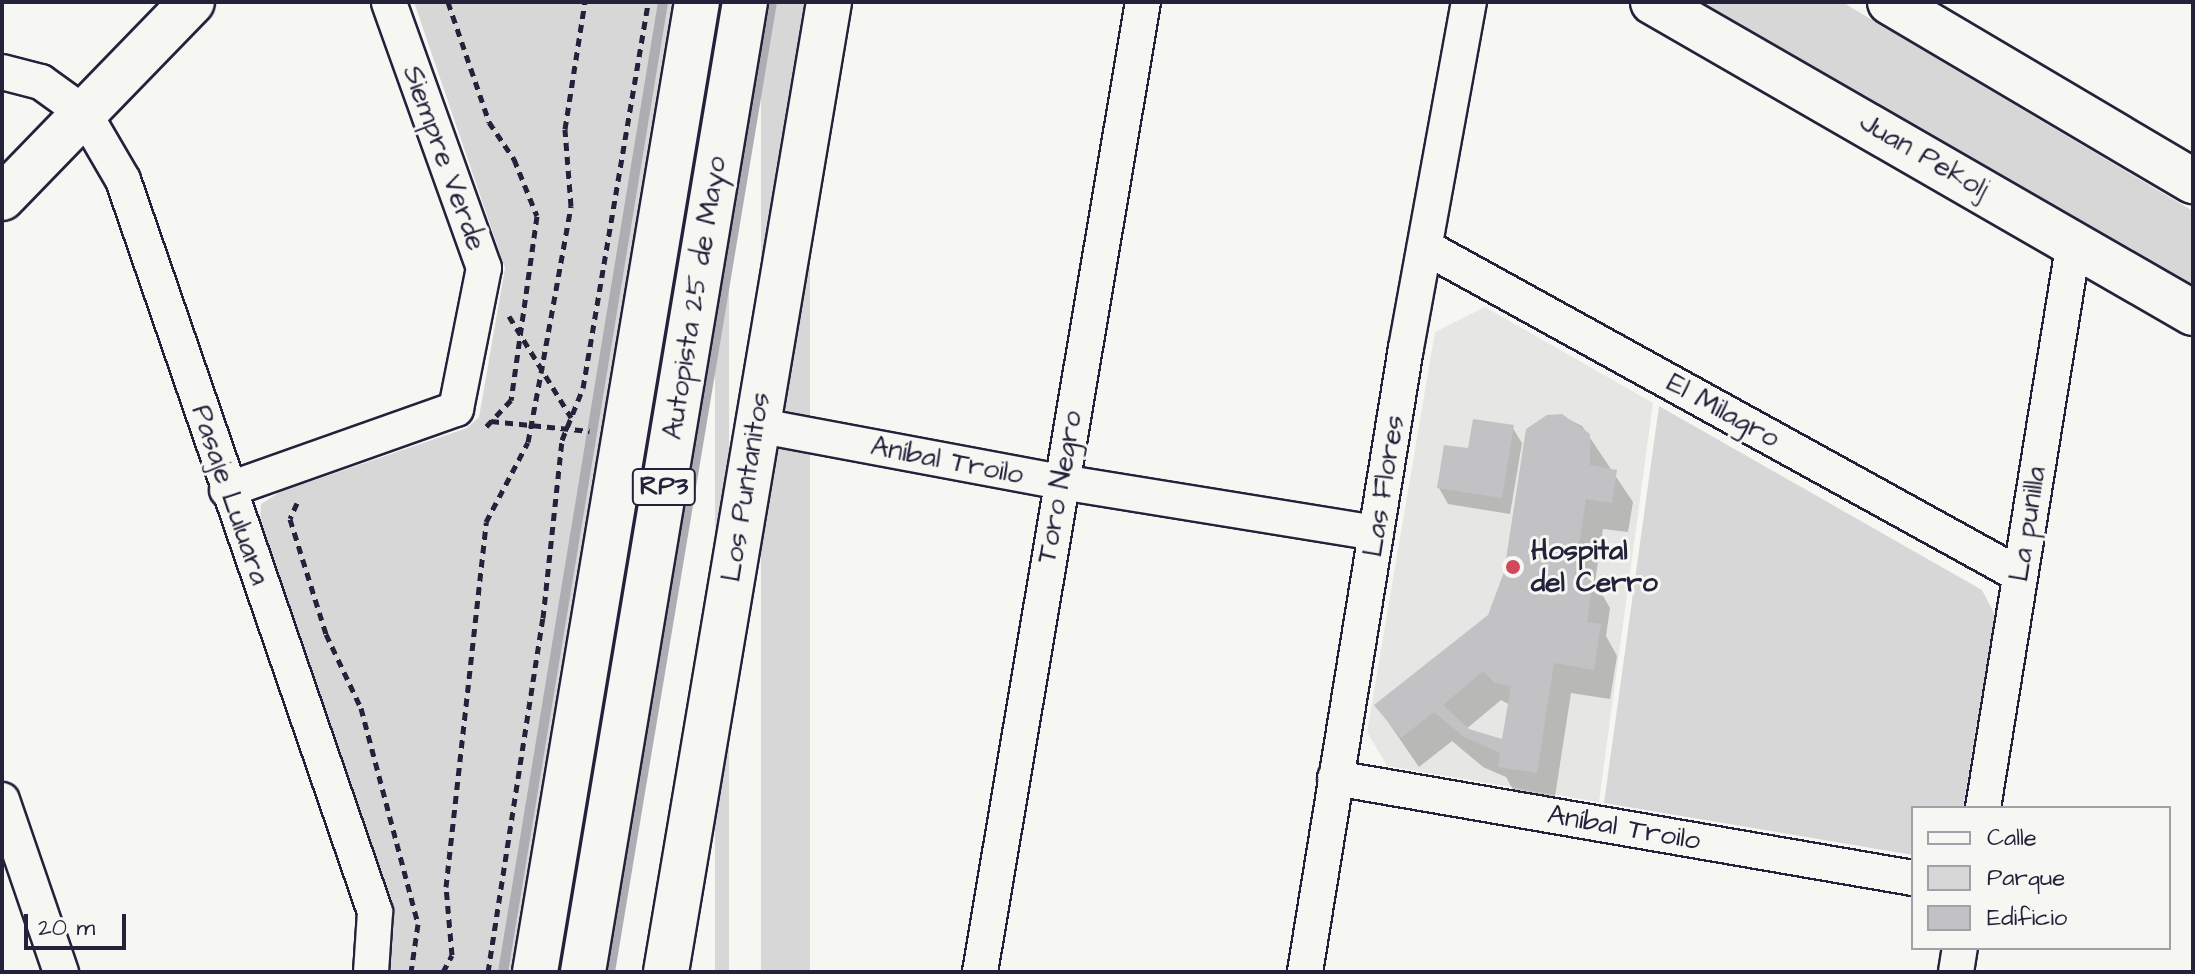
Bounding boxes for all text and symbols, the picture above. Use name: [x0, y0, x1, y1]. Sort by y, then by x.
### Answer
street label: Siempre Verde: [395, 61, 493, 255]
street label: Juan Pekolj: [1853, 105, 1995, 207]
street label: Autopista 25 de Mayo: [656, 154, 734, 442]
street label: El Milagro: [1661, 366, 1785, 456]
street label: Los Puntanitos: [714, 390, 778, 584]
street label: Pasaje Luluara: [184, 401, 276, 589]
street label: Toro Negro: [1030, 408, 1090, 566]
street label: Las Flores: [1356, 413, 1412, 559]
street label: Aníbal Troilo: [868, 430, 1026, 492]
street label: La punilla: [2002, 464, 2054, 584]
road number: RP3: [630, 465, 698, 509]
place label: Hospital del Cerro: [1531, 534, 1658, 600]
marker: Hospital del Cerro: [1502, 556, 1524, 578]
street label: Aníbal Troilo: [1545, 798, 1703, 858]
legend: [1911, 806, 2171, 950]
text: Calle: [1987, 821, 2037, 855]
text: Parque: [1987, 861, 2065, 895]
scale bar: [28, 898, 130, 948]
text: Edificio: [1987, 901, 2067, 935]
text: 20 m: [38, 911, 95, 945]

